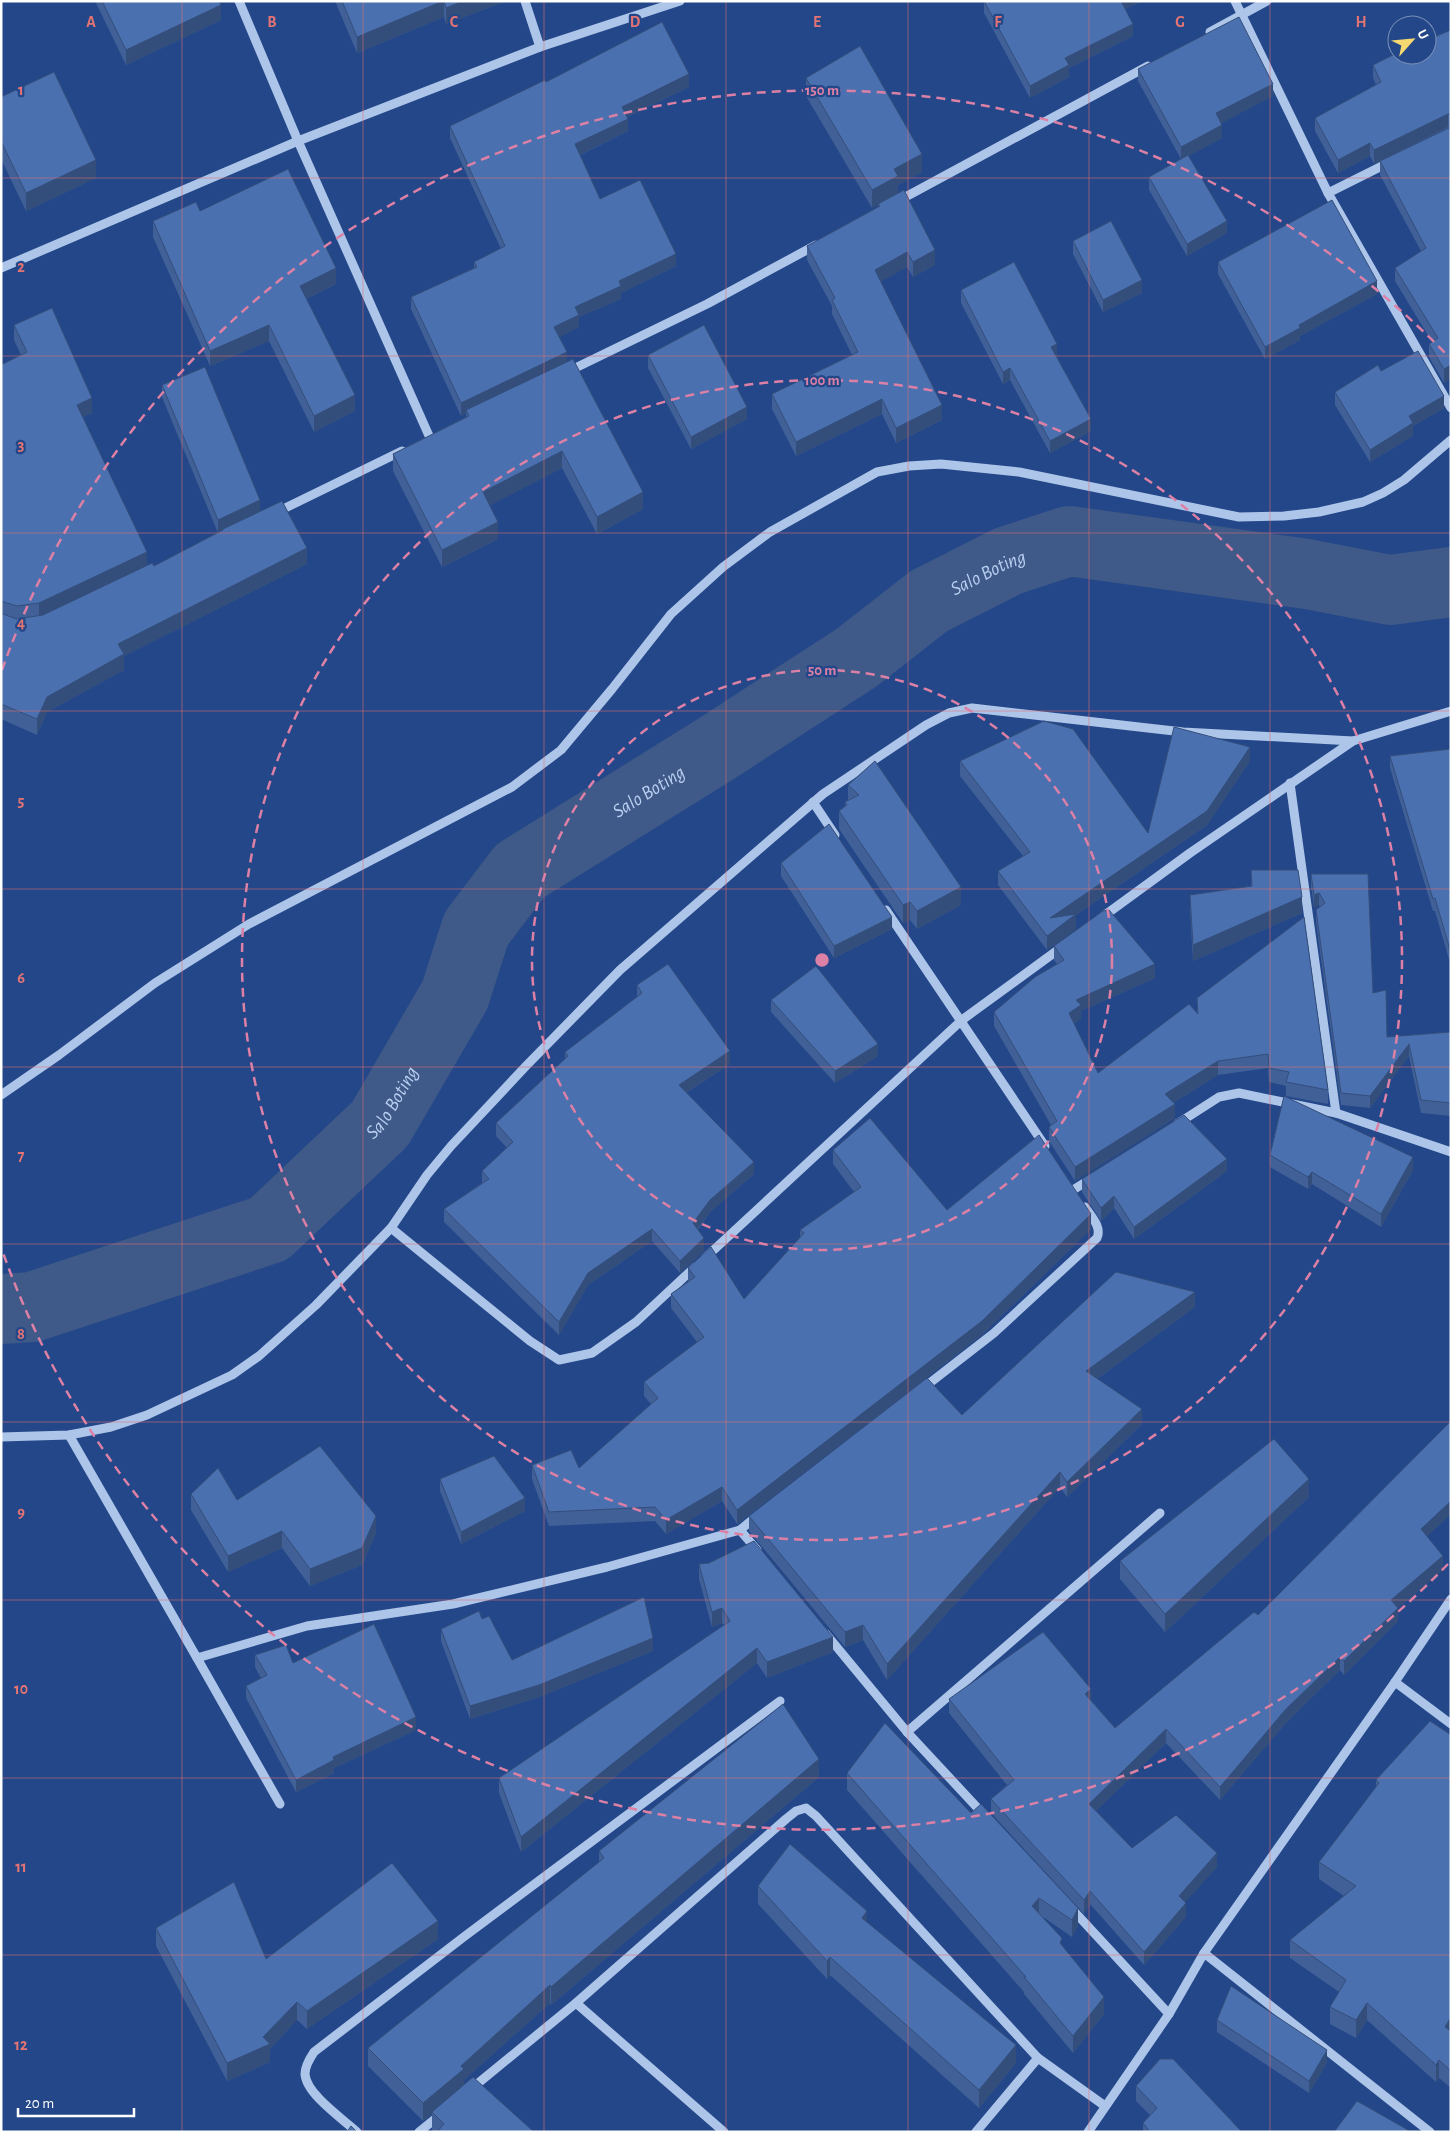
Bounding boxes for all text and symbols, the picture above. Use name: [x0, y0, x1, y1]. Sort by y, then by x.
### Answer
text: A: [86, 14, 96, 30]
text: B: [267, 14, 277, 30]
text: C: [450, 14, 459, 30]
text: D: [630, 14, 641, 30]
text: E: [813, 14, 821, 30]
text: F: [994, 14, 1002, 30]
text: G: [1175, 14, 1185, 30]
text: H: [1355, 14, 1367, 30]
north arrow: [1387, 15, 1437, 65]
text: U: [1414, 27, 1431, 42]
text: 1: [18, 82, 24, 98]
text: 150 m: [805, 83, 839, 98]
text: 2: [17, 259, 25, 275]
text: 100 m: [804, 373, 840, 388]
text: 3: [18, 437, 25, 453]
water label: Salo Boting: [948, 547, 1028, 599]
text: 4: [17, 615, 25, 631]
text: 50 m: [808, 663, 836, 678]
water label: Salo Boting: [609, 762, 689, 822]
text: 5: [18, 793, 25, 809]
centre of rings: [813, 951, 831, 969]
text: 6: [17, 970, 25, 986]
water label: Salo Boting: [362, 1063, 422, 1143]
text: 7: [18, 1148, 25, 1164]
text: 8: [17, 1326, 25, 1342]
text: 9: [17, 1504, 25, 1520]
text: 10: [14, 1681, 28, 1697]
text: 11: [15, 1859, 27, 1875]
text: 12: [14, 2037, 28, 2053]
scale bar: [18, 2086, 134, 2118]
text: 20 m: [25, 2096, 54, 2111]

